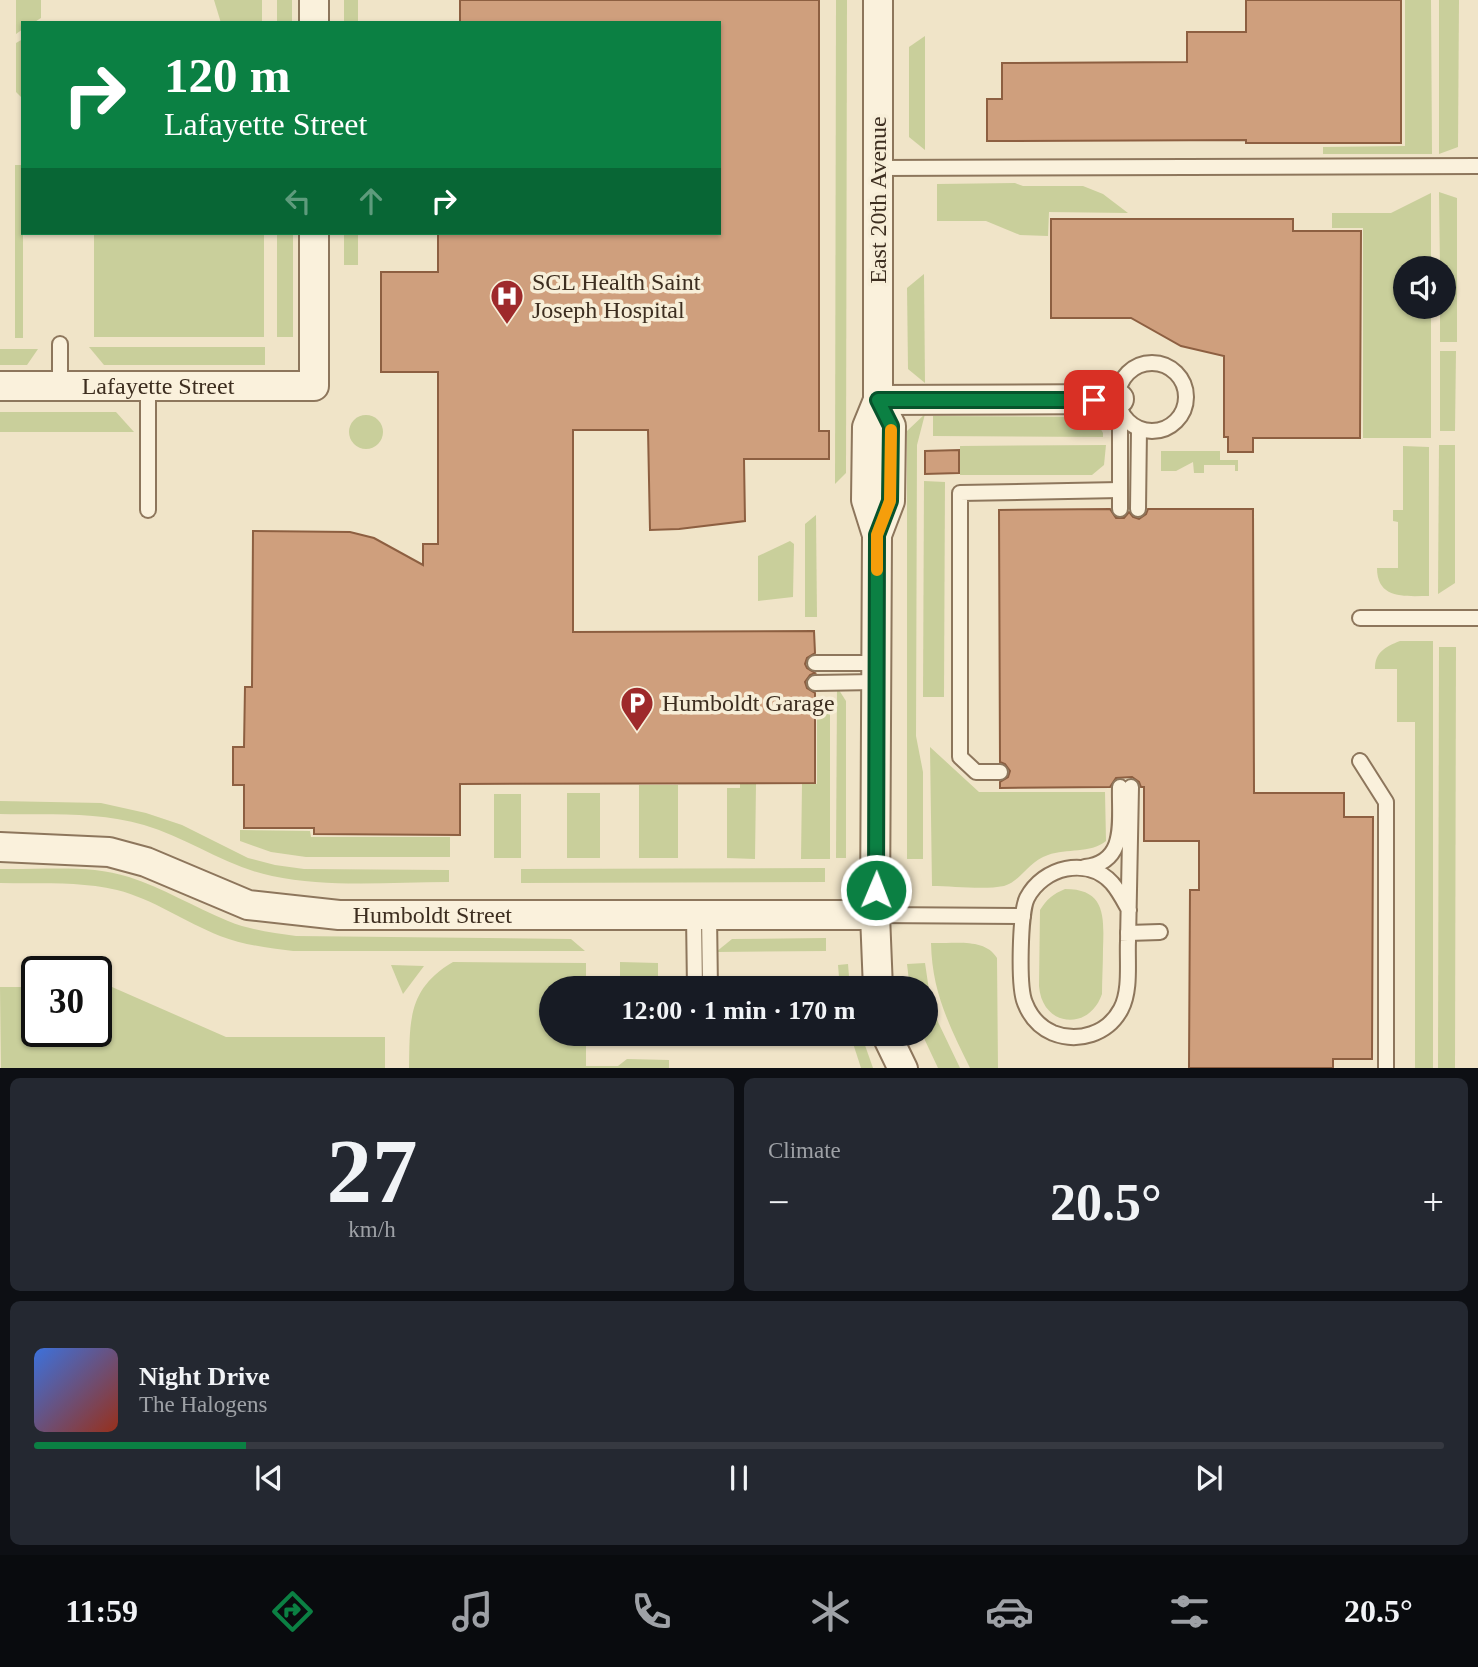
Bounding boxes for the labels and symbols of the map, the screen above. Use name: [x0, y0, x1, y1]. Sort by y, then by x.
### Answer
street label: East 20th Avenue: [865, 116, 891, 284]
place label: SCL Health Saint Joseph Hospital: [532, 269, 701, 323]
hospital icon: SCL Health Saint Joseph Hospital: [488, 277, 526, 326]
pin: [1064, 370, 1124, 430]
street label: Lafayette Street: [82, 373, 235, 399]
parking icon: Humboldt Garage: [618, 684, 656, 733]
place label: Humboldt Garage: [662, 690, 835, 716]
position arrow: [839, 853, 913, 927]
street label: Humboldt Street: [353, 902, 512, 928]
speed limit sign: 30: [21, 956, 112, 1047]

